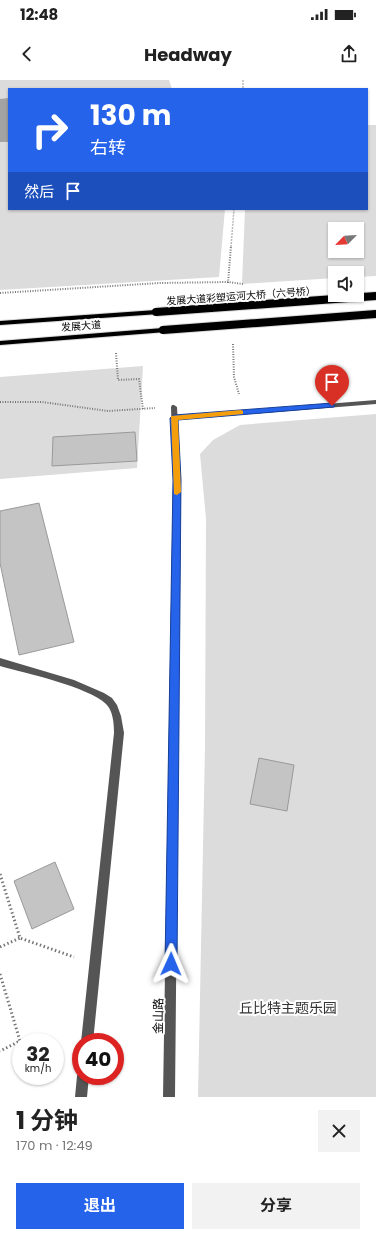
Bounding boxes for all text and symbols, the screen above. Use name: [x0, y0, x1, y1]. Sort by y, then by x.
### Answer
text: 12:48: [20, 4, 58, 25]
text: Headway: [144, 42, 232, 67]
icon: back: [16, 43, 38, 65]
icon: share: [338, 43, 360, 65]
text: 130 m: [90, 96, 171, 135]
icon: right: [24, 104, 76, 156]
text: 右转: [90, 135, 126, 160]
icon: arrive: [62, 180, 84, 202]
text: 然后: [24, 181, 54, 202]
north arrow: [328, 222, 364, 258]
map controls: [328, 222, 364, 302]
button: sound: [328, 266, 364, 302]
street label: 发展大道彩塑运河大桥（六号桥）: [166, 283, 316, 309]
street label: 发展大道: [61, 317, 101, 335]
pin: [315, 365, 349, 406]
icon: arrive: [321, 371, 343, 393]
position arrow: [150, 943, 192, 985]
street label: 金山路: [149, 998, 167, 1034]
park label: 丘比特主题乐园: [239, 998, 337, 1018]
speed limit sign: 40: [72, 1033, 124, 1085]
text: 32: [26, 1040, 50, 1068]
text: km/h: [25, 1061, 51, 1076]
text: 1 分钟: [16, 1104, 78, 1137]
button: close: [318, 1110, 360, 1152]
text: 170 m · 12:49: [16, 1136, 93, 1155]
button: 退出: [16, 1183, 184, 1229]
button: 分享: [192, 1183, 360, 1229]

